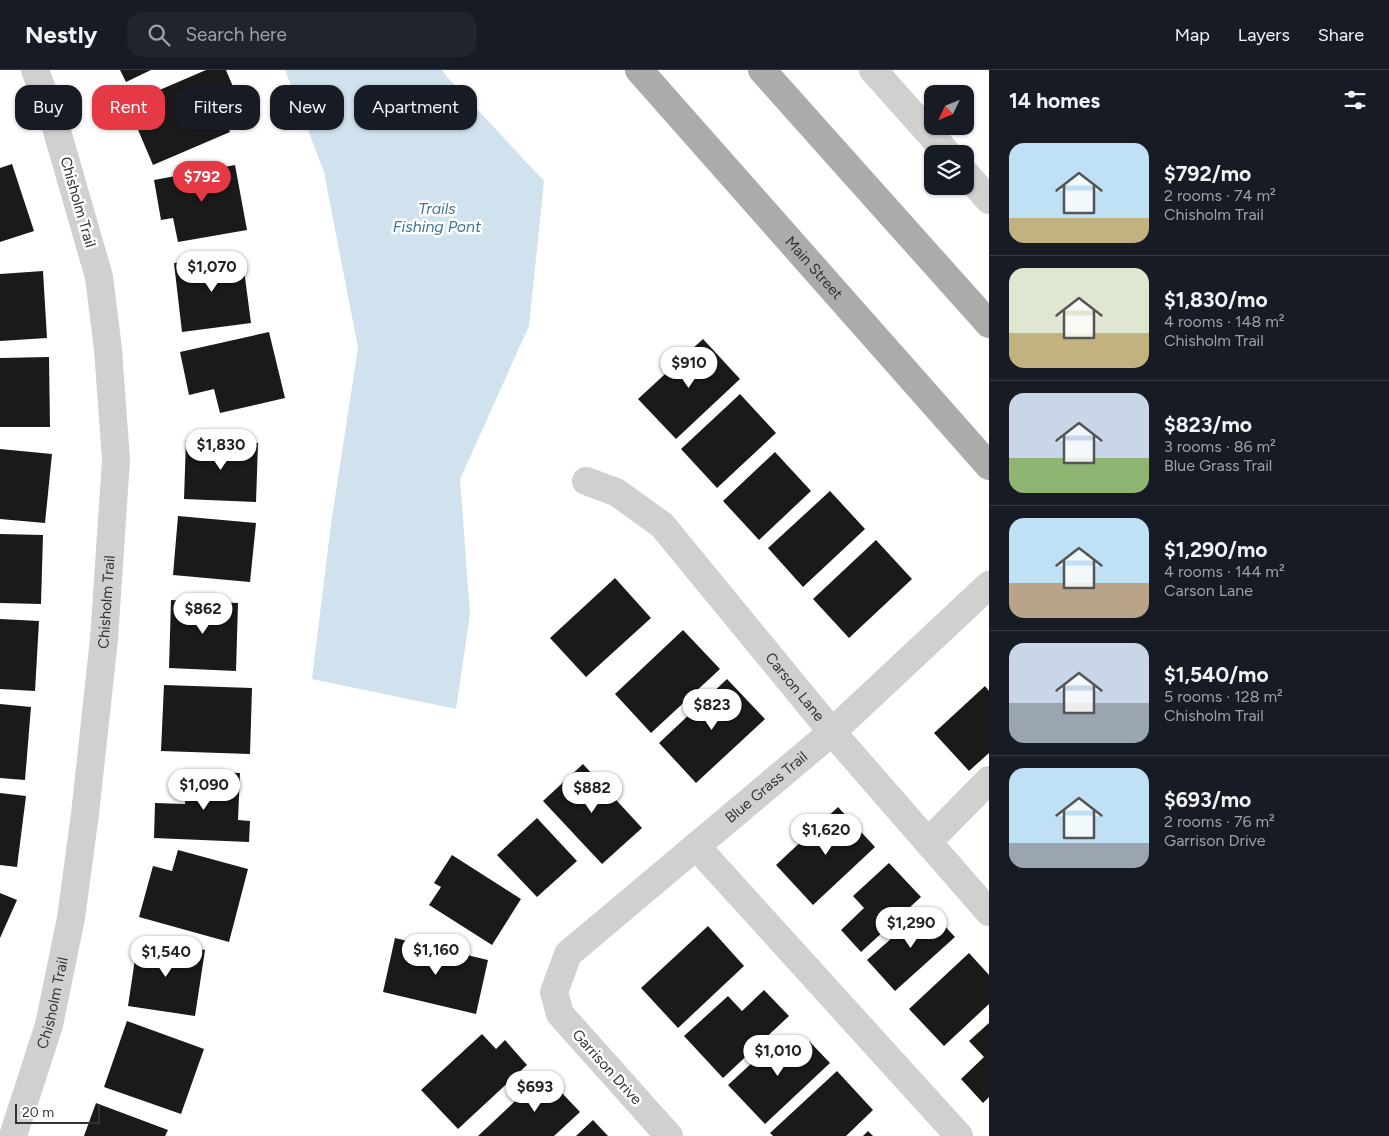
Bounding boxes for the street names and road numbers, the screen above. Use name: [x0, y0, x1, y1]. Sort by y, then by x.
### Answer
street label: Chisholm Trail: [56, 155, 100, 249]
street label: Main Street: [781, 233, 847, 303]
street label: Chisholm Trail: [94, 555, 119, 650]
street label: Carson Lane: [761, 649, 828, 725]
street label: Blue Grass Trail: [722, 748, 811, 827]
street label: Chisholm Trail: [33, 955, 72, 1051]
street label: Garrison Drive: [568, 1026, 646, 1108]

